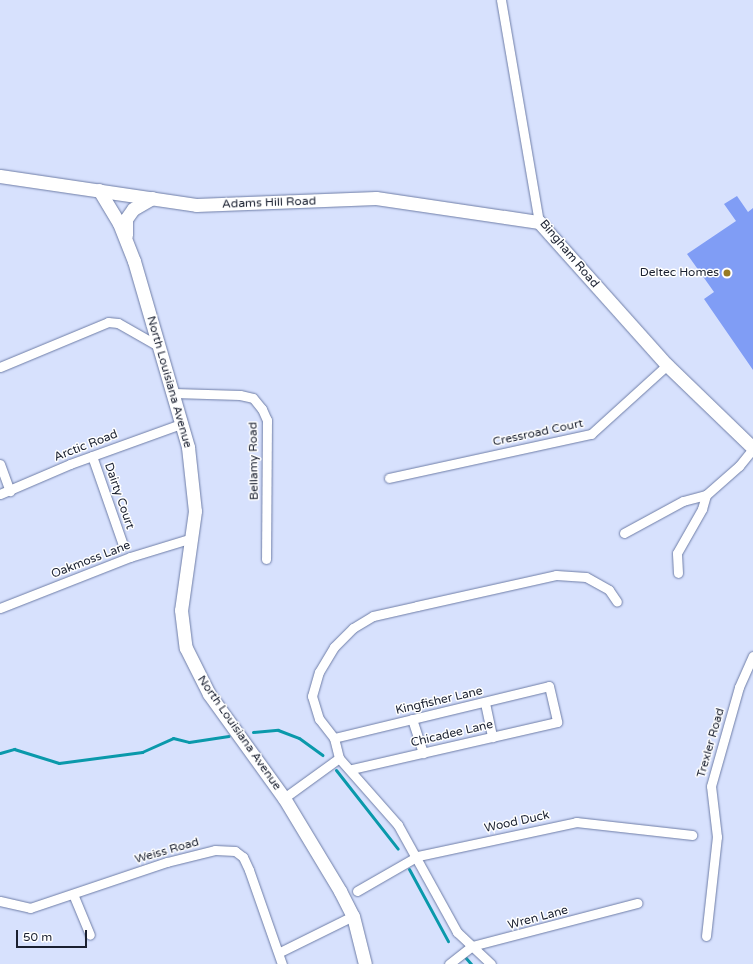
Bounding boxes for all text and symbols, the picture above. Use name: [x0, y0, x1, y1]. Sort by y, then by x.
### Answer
street label: Adams Hill Road: [222, 194, 316, 212]
street label: Bingham Road: [536, 217, 602, 291]
place label: Deltec Homes: [640, 266, 719, 280]
marker: Deltec Homes: [722, 268, 732, 278]
street label: North Louisiana Avenue: [143, 314, 195, 450]
street label: Cressroad Court: [491, 416, 585, 450]
street label: Bellamy Road: [246, 422, 262, 500]
street label: Arctic Road: [52, 427, 120, 465]
street label: Dairty Court: [101, 461, 137, 531]
street label: Oakmoss Lane: [49, 538, 133, 582]
street label: North Louisiana Avenue: [194, 673, 284, 793]
street label: Kingfisher Lane: [394, 684, 484, 718]
street label: Trexler Road: [694, 706, 728, 780]
street label: Chicadee Lane: [410, 718, 494, 750]
street label: Wood Duck: [483, 808, 551, 836]
street label: Weiss Road: [133, 835, 201, 867]
street label: Wren Lane: [506, 903, 570, 933]
scale bar: [18, 922, 89, 948]
text: 50 m: [23, 930, 52, 944]

